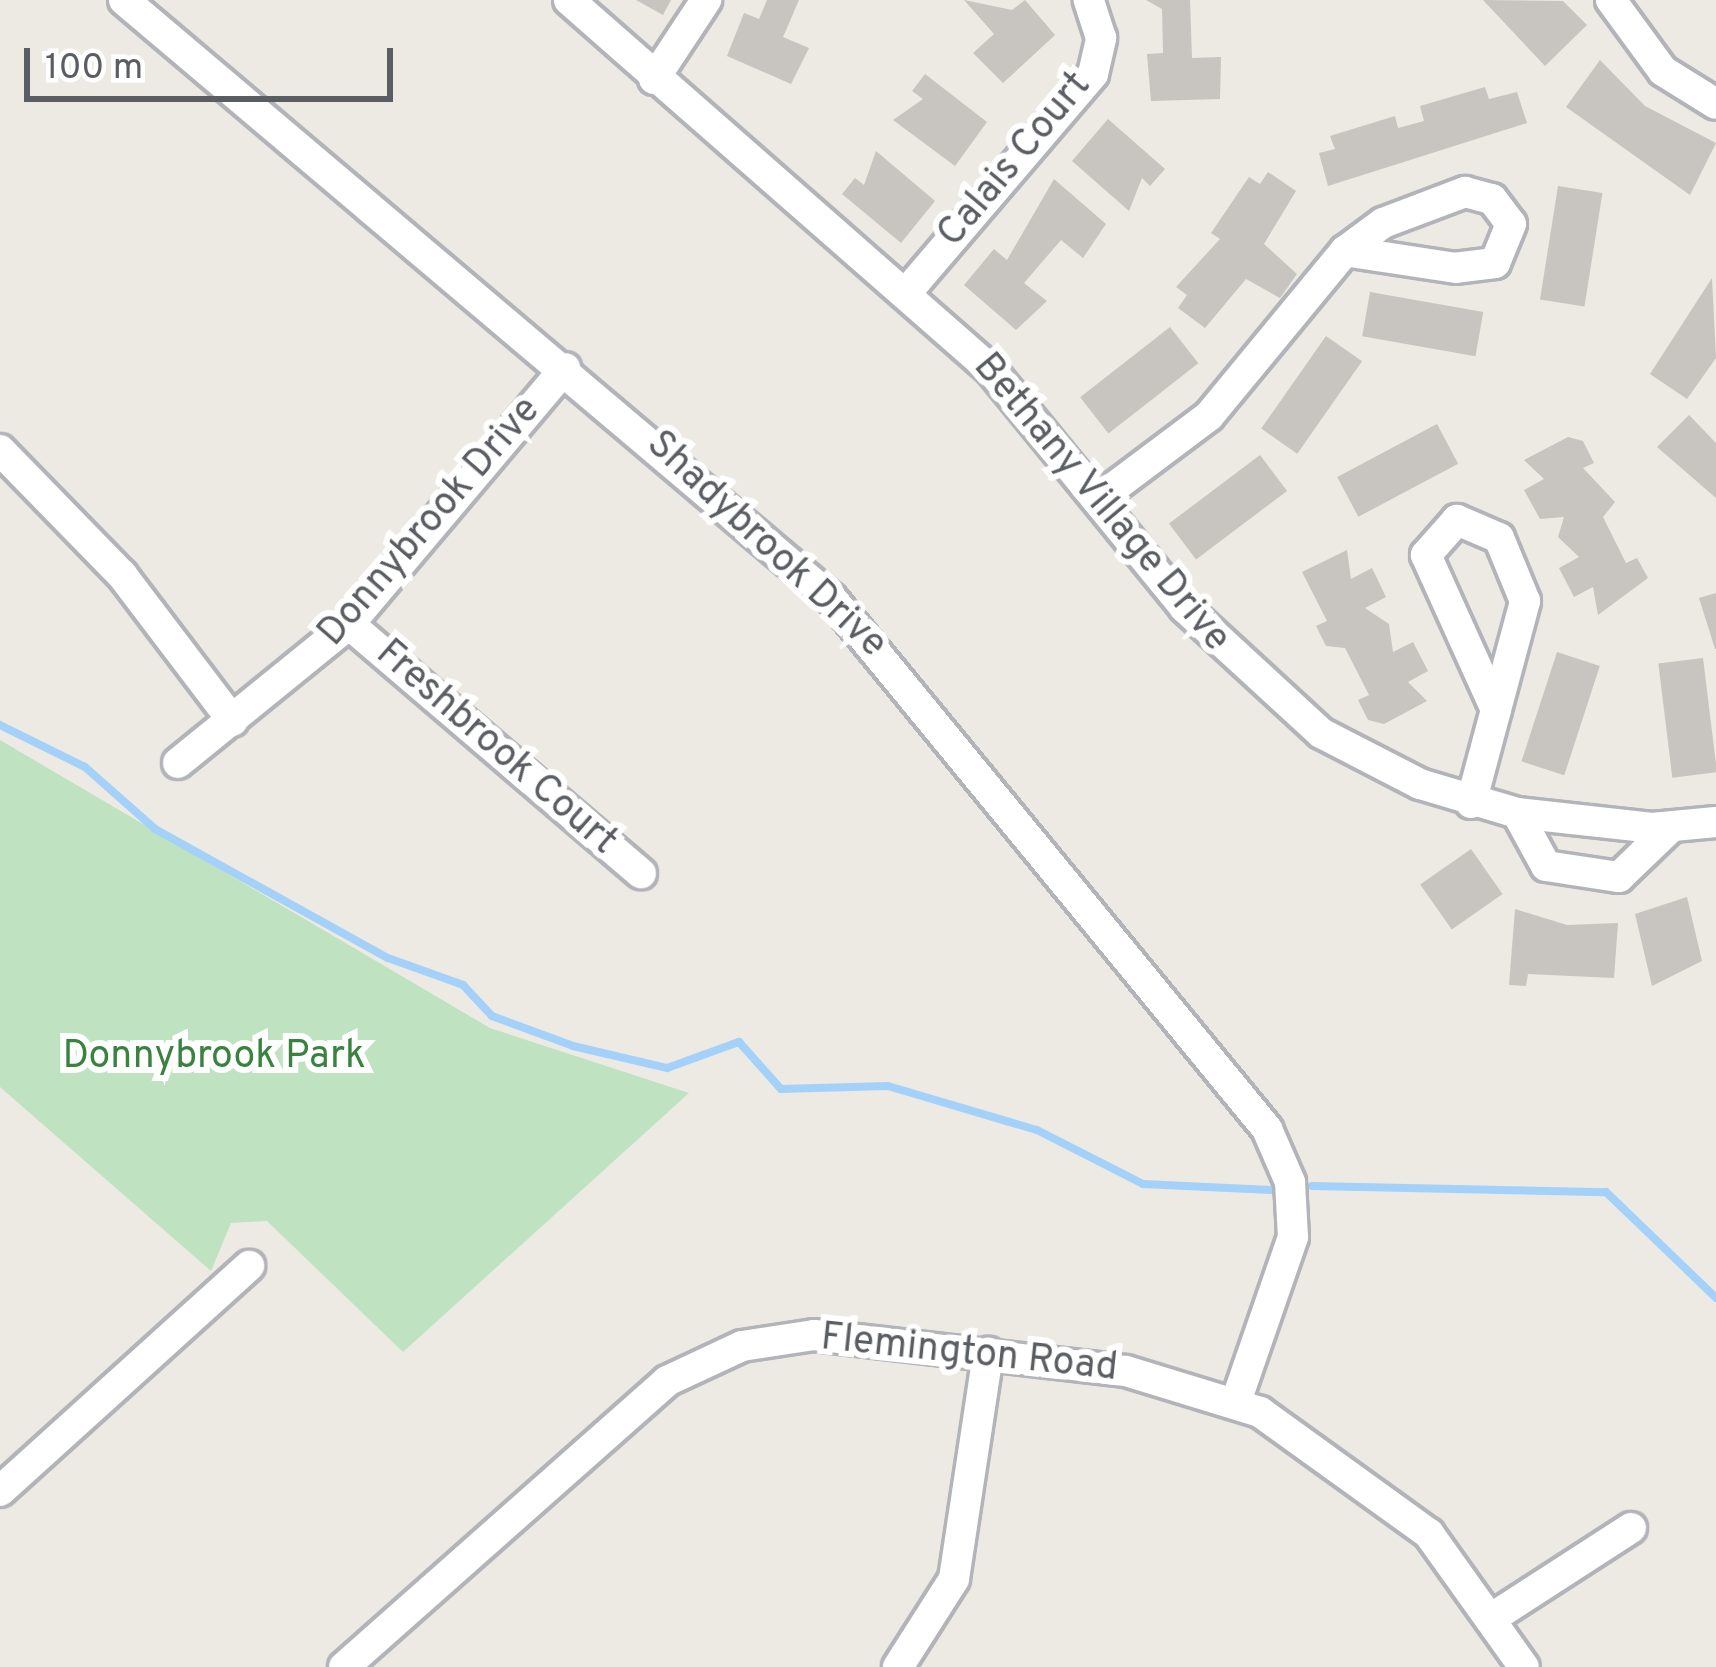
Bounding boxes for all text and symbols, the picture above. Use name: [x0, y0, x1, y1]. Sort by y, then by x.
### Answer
scale bar: [30, 24, 399, 98]
text: 100 m: [45, 46, 143, 92]
street label: Calais Court: [929, 64, 1103, 258]
street label: Bethany Village Drive: [961, 345, 1239, 663]
street label: Donnybrook Drive: [310, 389, 552, 657]
street label: Shadybrook Drive: [635, 423, 895, 669]
street label: Freshbrook Court: [365, 632, 625, 866]
park label: Donnybrook Park: [62, 1035, 366, 1081]
street label: Flemington Road: [818, 1316, 1120, 1394]

